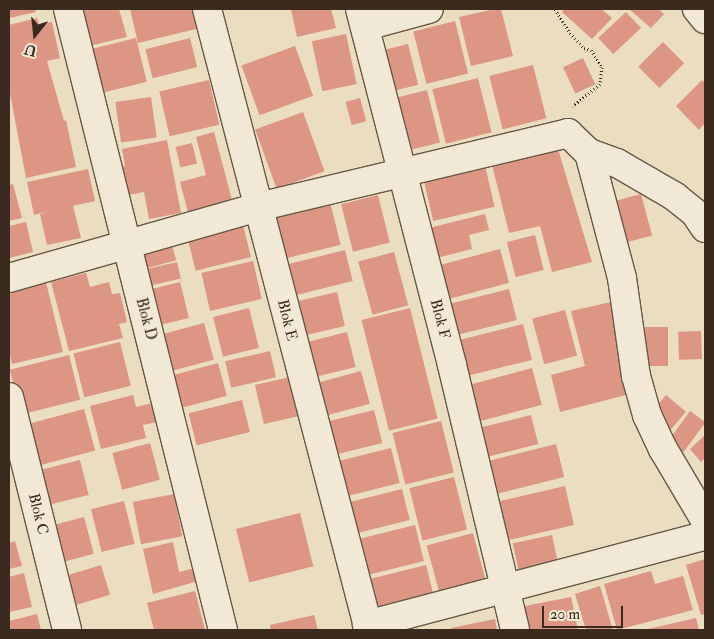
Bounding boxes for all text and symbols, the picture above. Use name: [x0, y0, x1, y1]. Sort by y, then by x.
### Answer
north arrow: [10, 10, 60, 60]
text: U: [23, 40, 39, 60]
street label: Blok D: [132, 296, 160, 342]
street label: Blok F: [426, 297, 454, 341]
street label: Blok E: [273, 298, 301, 342]
street label: Blok C: [24, 491, 52, 537]
scale bar: [544, 596, 625, 628]
text: 20 m: [550, 605, 580, 624]

